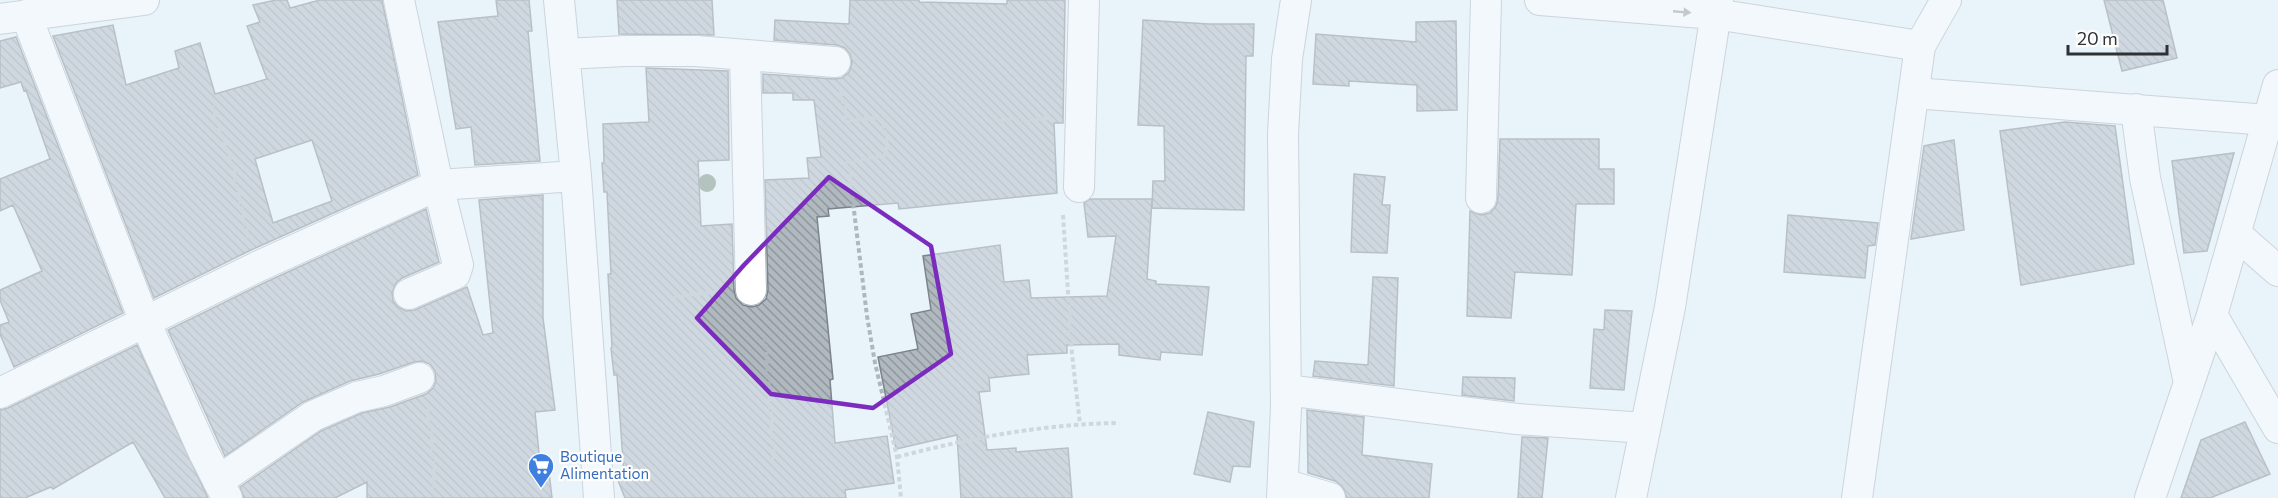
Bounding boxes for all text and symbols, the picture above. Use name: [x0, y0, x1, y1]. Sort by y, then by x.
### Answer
one-way arrow: [1672, 7, 1691, 16]
scale bar: [2068, 18, 2167, 56]
text: 20 m: [2077, 27, 2118, 49]
place label: Boutique Alimentation: [560, 447, 649, 482]
supermarket icon: Boutique Alimentation: [526, 451, 556, 489]

